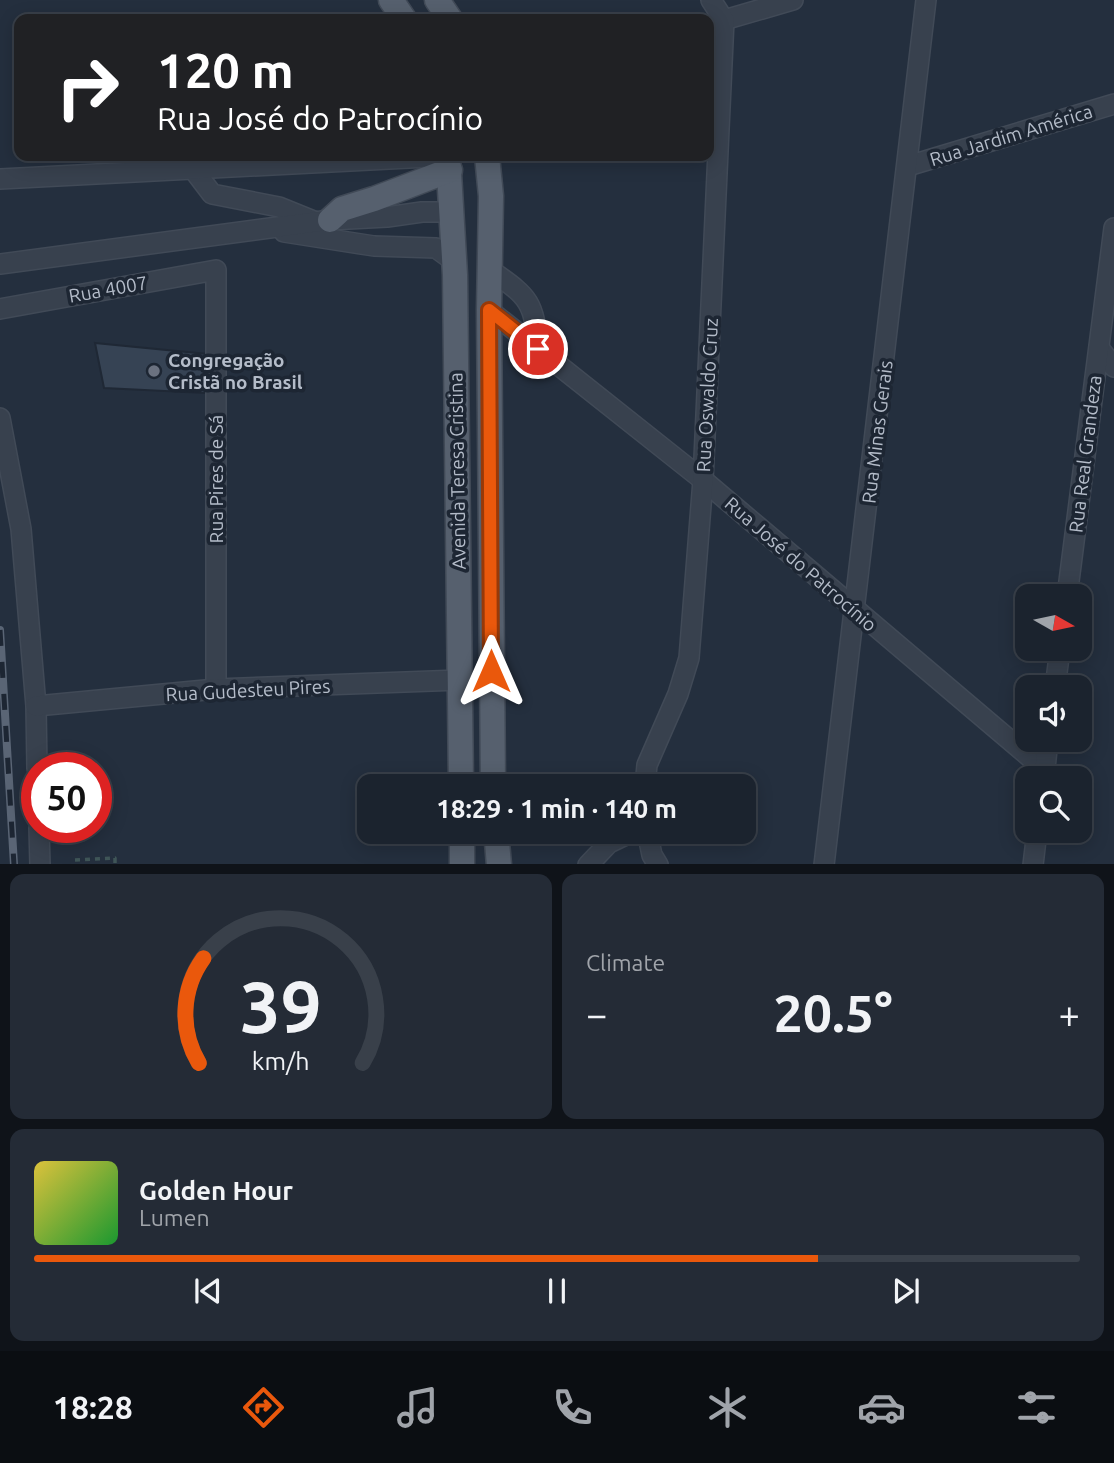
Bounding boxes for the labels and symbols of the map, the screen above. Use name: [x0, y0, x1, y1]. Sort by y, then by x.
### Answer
street label: Rua Jardim América: [927, 100, 1095, 170]
street label: Rua 4007: [67, 271, 149, 307]
street label: Rua Oswaldo Cruz: [692, 317, 722, 473]
pin: [508, 319, 568, 379]
place label: Congregação Cristã no Brasil: [168, 349, 303, 393]
street label: Rua Minas Gerais: [857, 359, 897, 505]
marker: Congregação Cristã no Brasil: [146, 363, 162, 379]
street label: Avenida Teresa Cristina: [444, 372, 470, 570]
street label: Rua Real Grandeza: [1064, 374, 1106, 534]
street label: Rua Pires de Sá: [205, 415, 227, 543]
street label: Rua José do Patrocínio: [721, 492, 881, 636]
north arrow: [1015, 584, 1092, 662]
position arrow: [454, 634, 528, 708]
street label: Rua Gudesteu Pires: [165, 675, 331, 705]
speed limit sign: 50: [21, 752, 112, 843]

